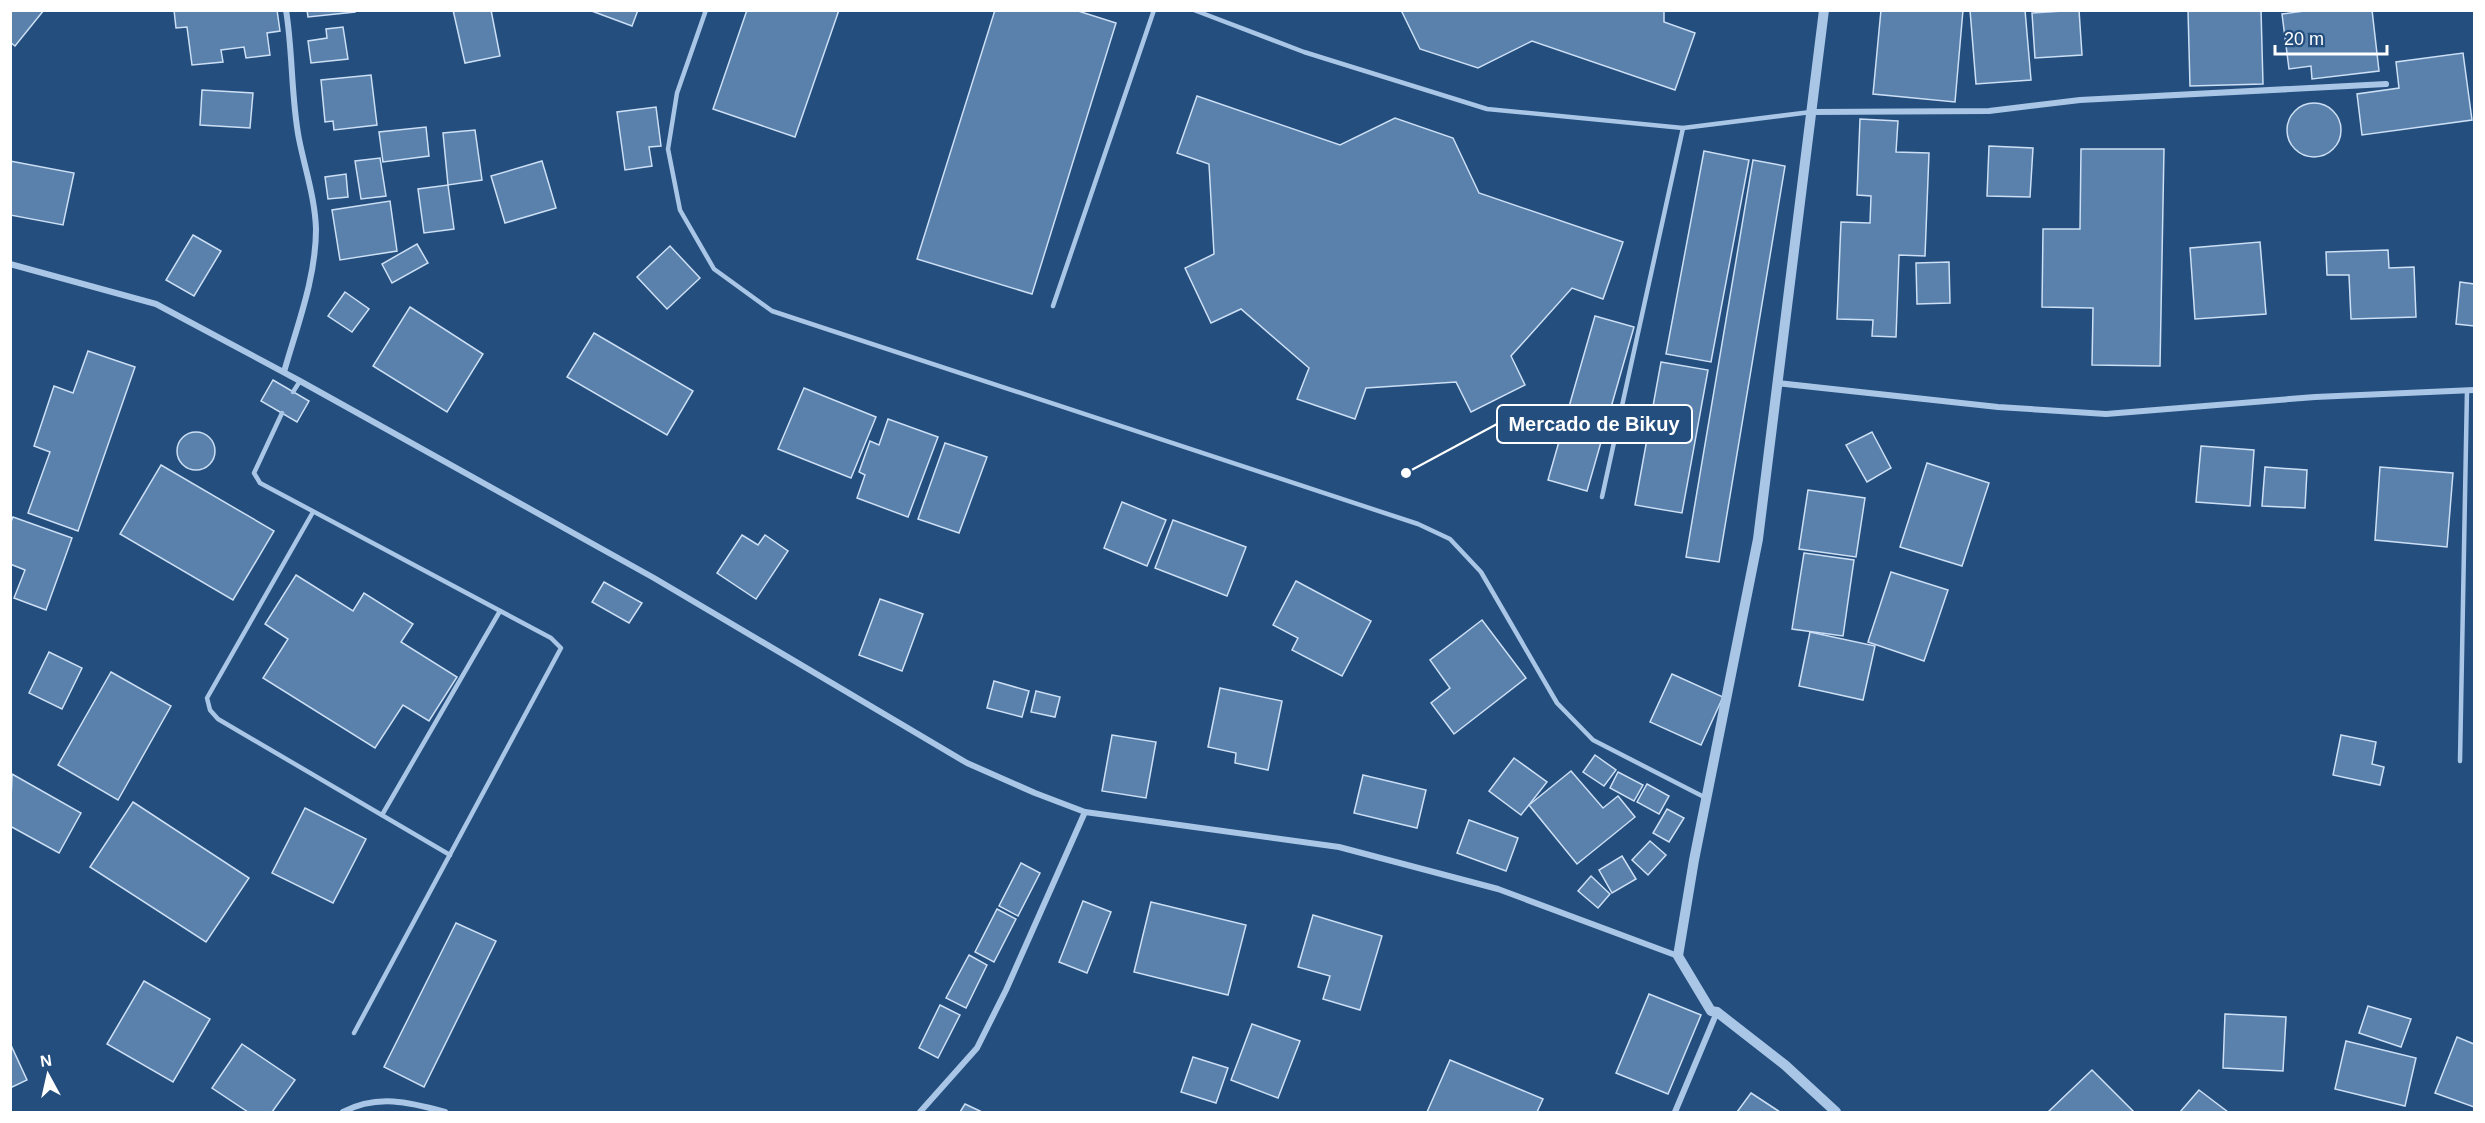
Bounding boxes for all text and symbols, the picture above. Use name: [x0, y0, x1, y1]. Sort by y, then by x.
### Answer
scale bar: [2275, 18, 2388, 56]
text: 20 m: [2284, 29, 2324, 49]
callout: Mercado de Bikuy: [1497, 405, 1692, 443]
text: Mercado de Bikuy: [1508, 413, 1680, 435]
north arrow: [18, 1045, 78, 1105]
text: N: [39, 1051, 53, 1070]

